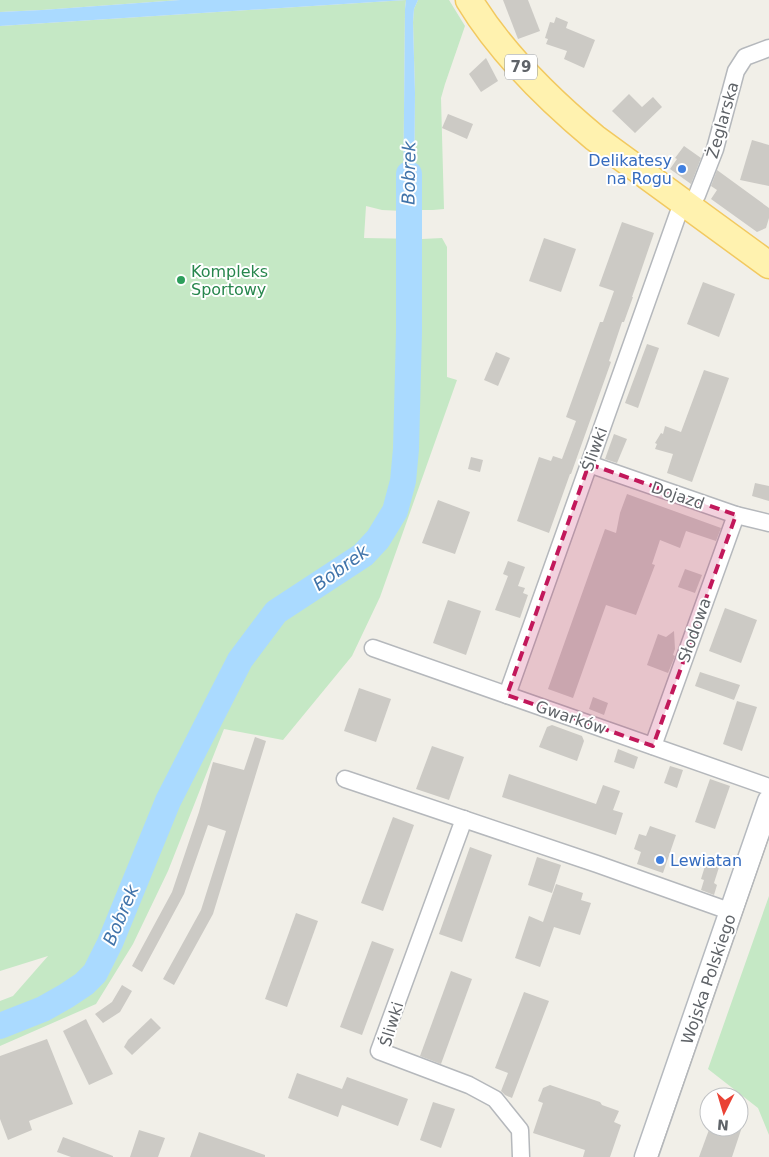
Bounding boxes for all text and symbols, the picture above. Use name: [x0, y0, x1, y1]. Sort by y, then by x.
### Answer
road number: 79: [505, 54, 537, 80]
street label: Żeglarska: [702, 80, 742, 161]
water label: Bobrek: [397, 139, 420, 205]
place label: Delikatesy na Rogu: [588, 151, 672, 188]
marker: Delikatesy na Rogu: [676, 163, 688, 175]
place label: Kompleks Sportowy: [191, 262, 268, 299]
marker: Kompleks Sportowy: [175, 274, 187, 286]
street label: Śliwki: [578, 424, 611, 474]
street label: Dojazd: [649, 478, 707, 513]
water label: Bobrek: [309, 539, 374, 595]
street label: Słodowa: [674, 595, 715, 665]
street label: Gwarków: [533, 697, 609, 738]
place label: Lewiatan: [670, 851, 742, 870]
marker: Lewiatan: [654, 854, 666, 866]
water label: Bobrek: [98, 880, 143, 948]
street label: Wojska Polskiego: [677, 912, 740, 1047]
street label: Śliwki: [376, 999, 407, 1049]
north arrow: [699, 1087, 749, 1137]
text: N: [716, 1116, 729, 1133]

